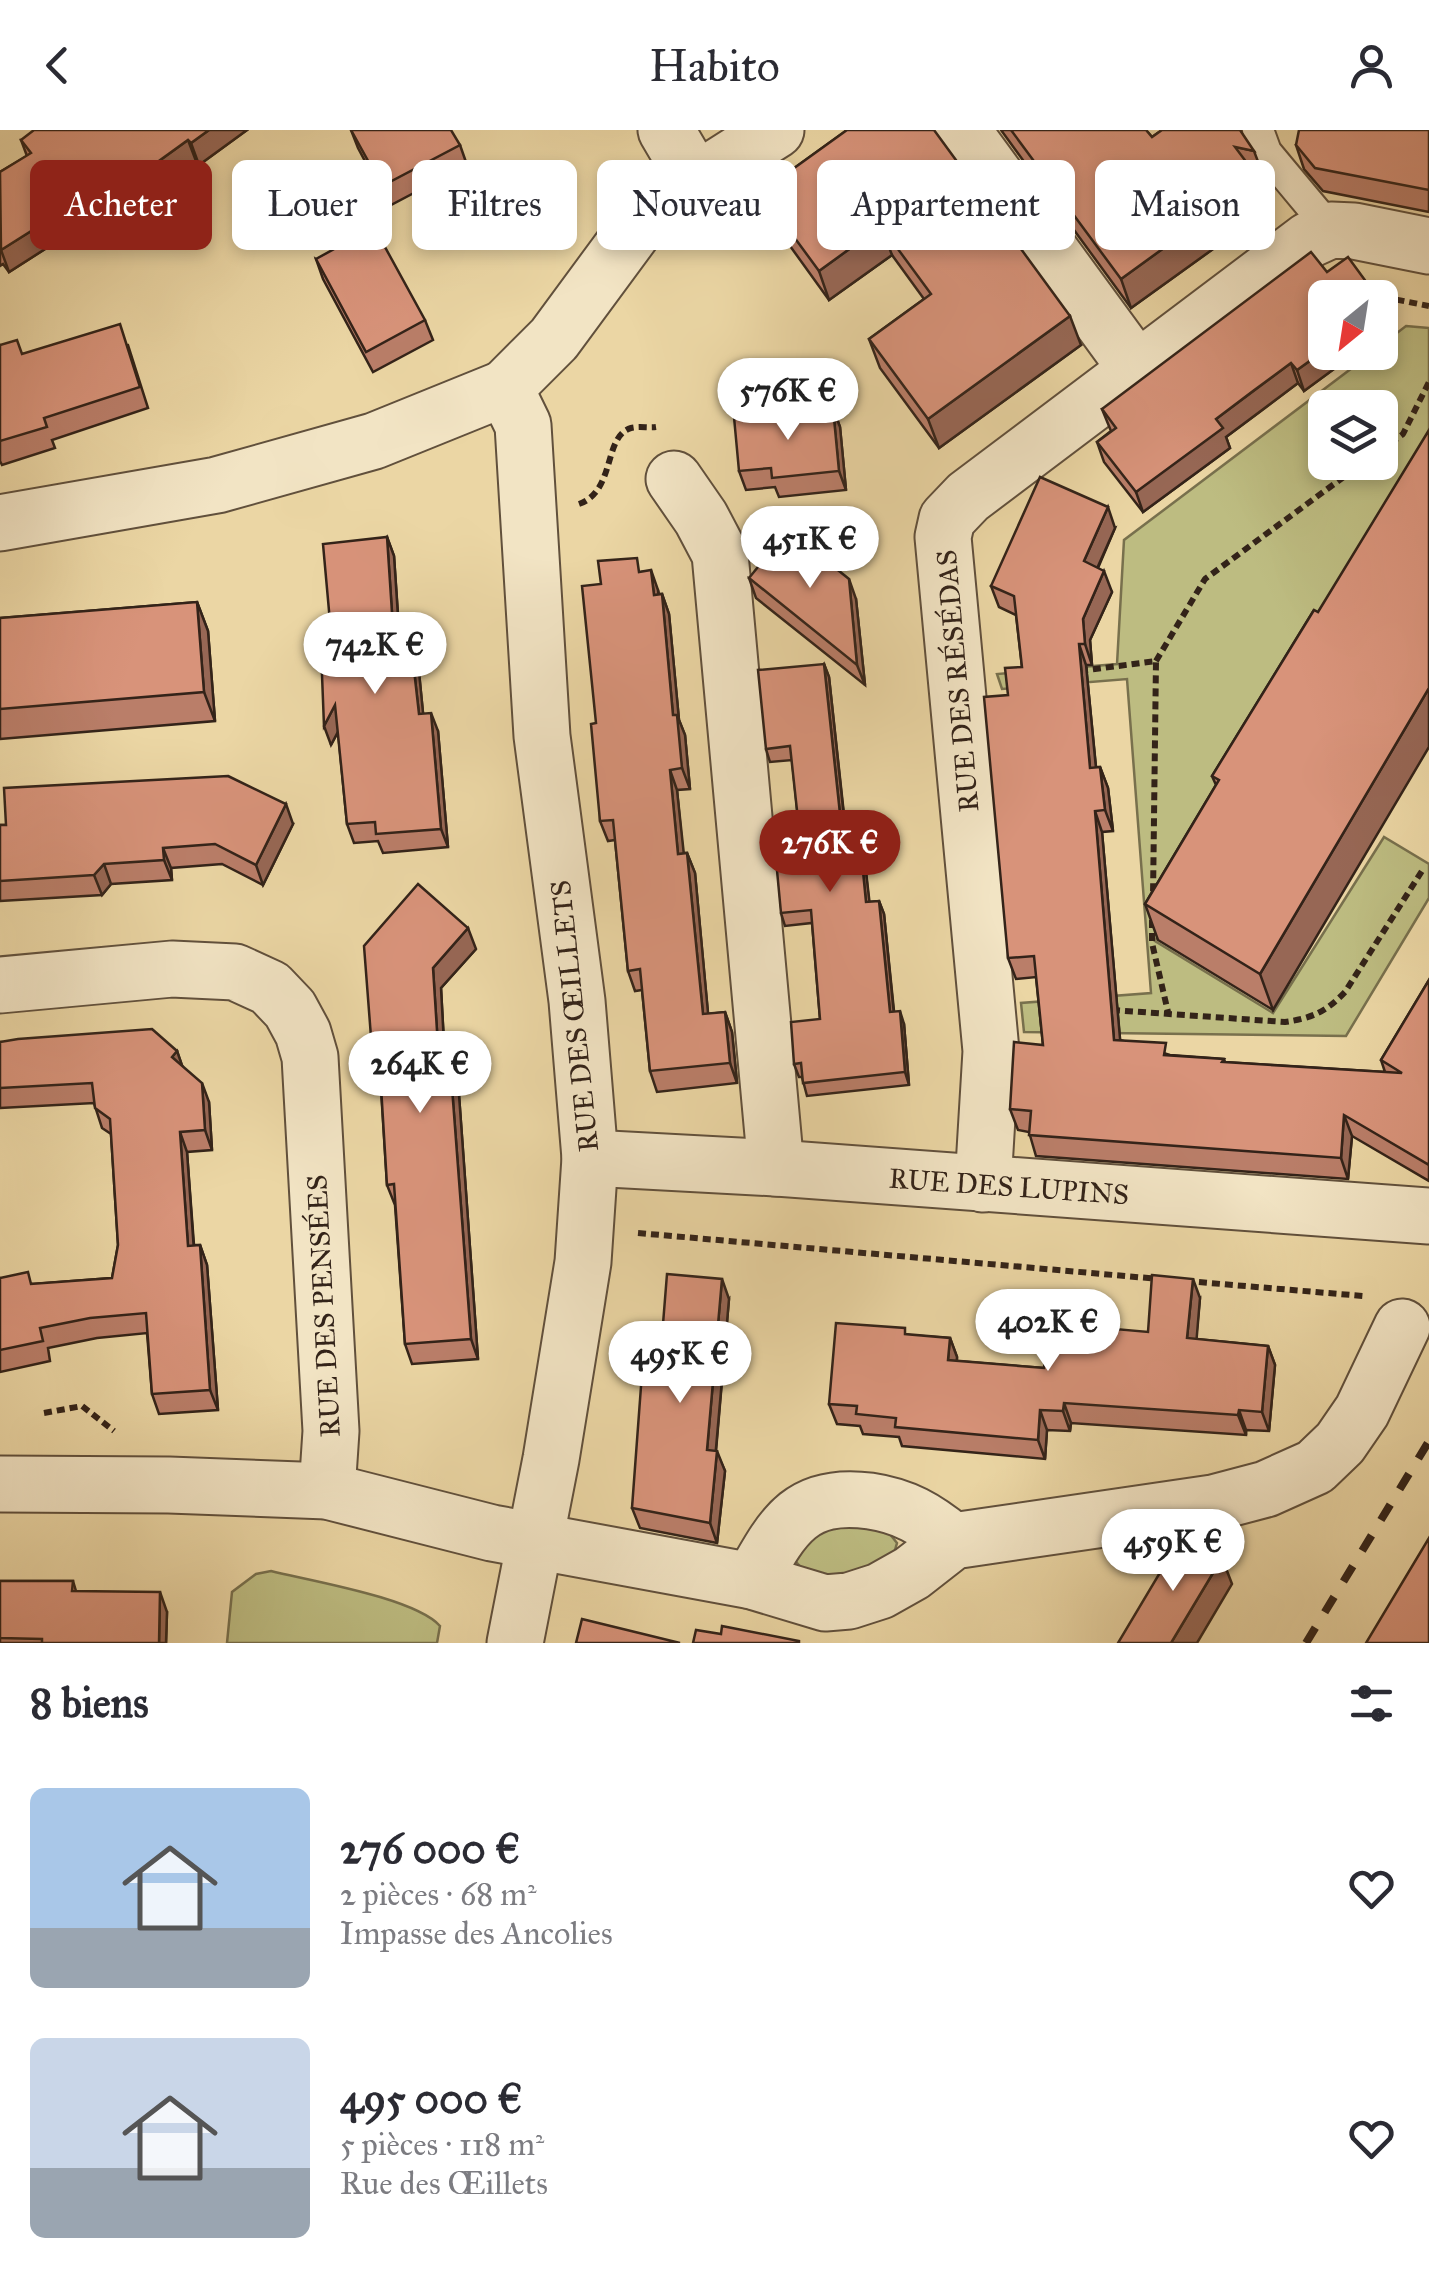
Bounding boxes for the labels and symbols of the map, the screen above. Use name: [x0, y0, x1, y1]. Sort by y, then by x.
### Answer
north arrow: [1308, 280, 1398, 370]
pin: 576K €: [707, 358, 869, 443]
pin: 451K €: [729, 506, 891, 591]
street label: RUE DES RÉSÉDAS: [929, 548, 986, 814]
pin: 742K €: [294, 612, 456, 697]
pin: 276K €: [749, 810, 911, 895]
street label: RUE DES ŒILLETS: [543, 878, 606, 1153]
pin: 264K €: [339, 1031, 501, 1116]
street label: RUE DES LUPINS: [888, 1161, 1130, 1212]
street label: RUE DES PENSÉES: [299, 1174, 348, 1438]
pin: 402K €: [967, 1289, 1129, 1374]
pin: 495K €: [599, 1321, 761, 1406]
pin: 459K €: [1092, 1509, 1254, 1594]

